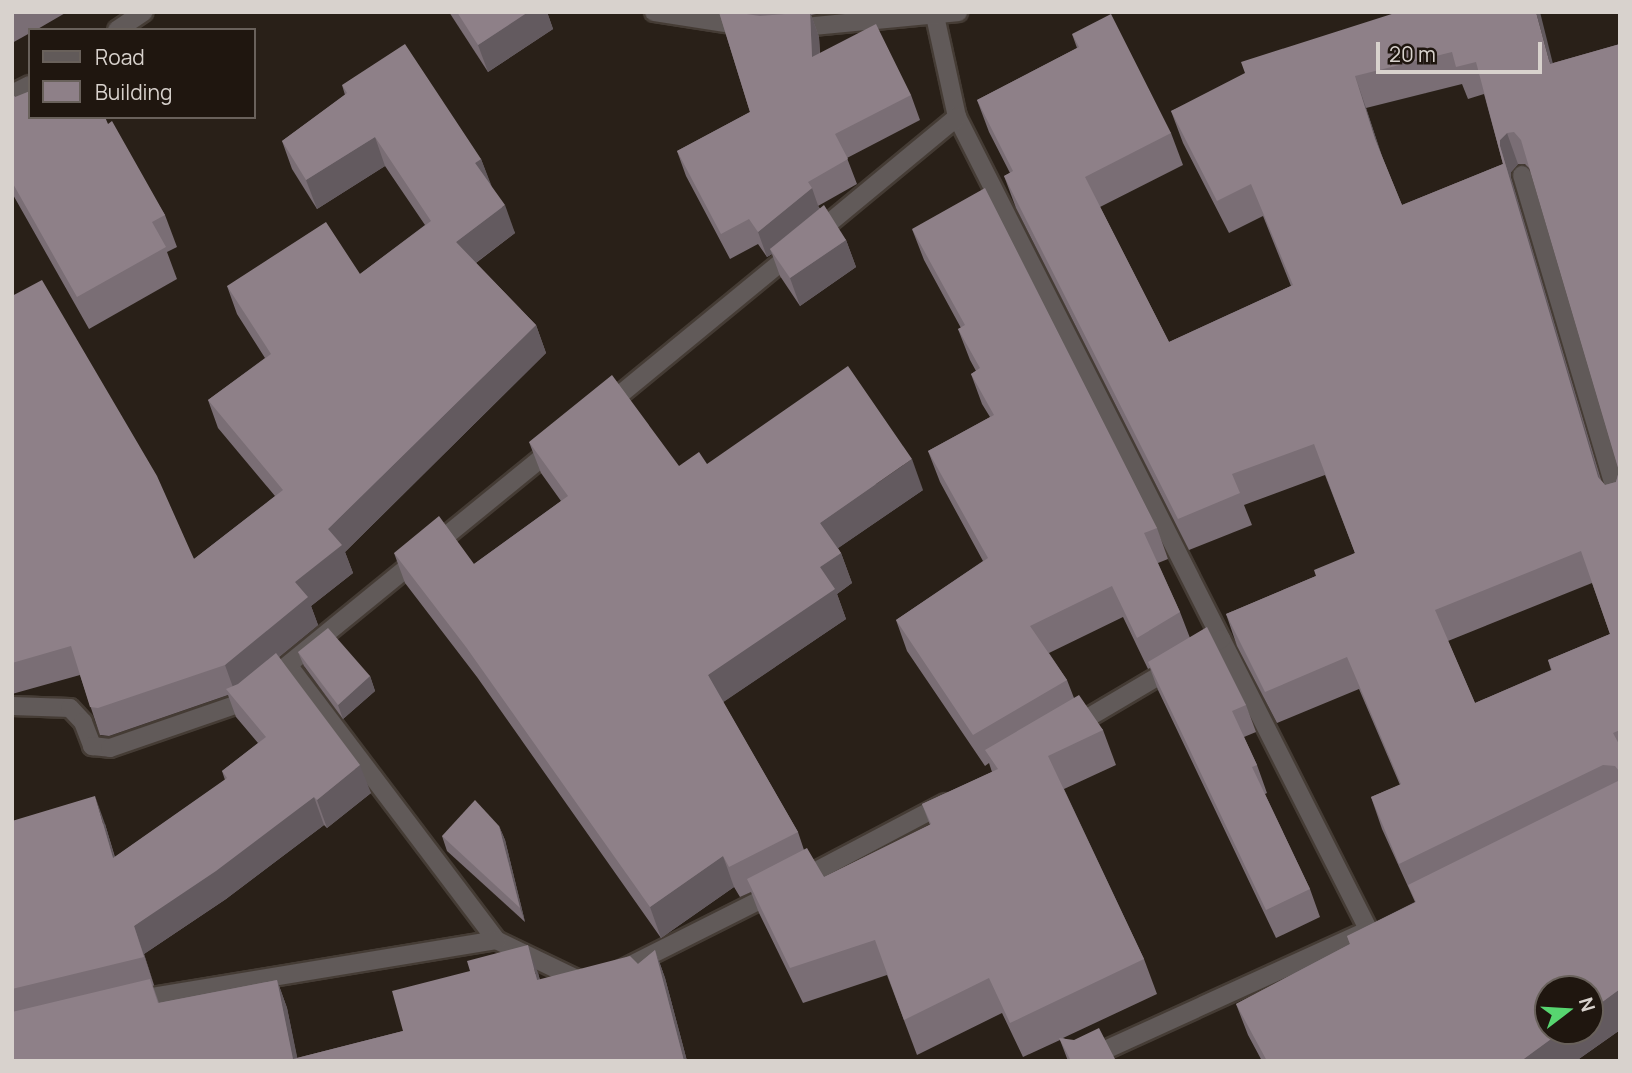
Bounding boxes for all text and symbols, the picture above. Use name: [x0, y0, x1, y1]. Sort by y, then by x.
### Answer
legend: [28, 28, 256, 119]
scale bar: [1380, 28, 1546, 72]
text: 20 m: [1389, 40, 1436, 68]
text: Road: [95, 43, 145, 71]
text: Building: [95, 78, 172, 106]
north arrow: [1534, 975, 1604, 1045]
text: N: [1573, 994, 1602, 1015]

